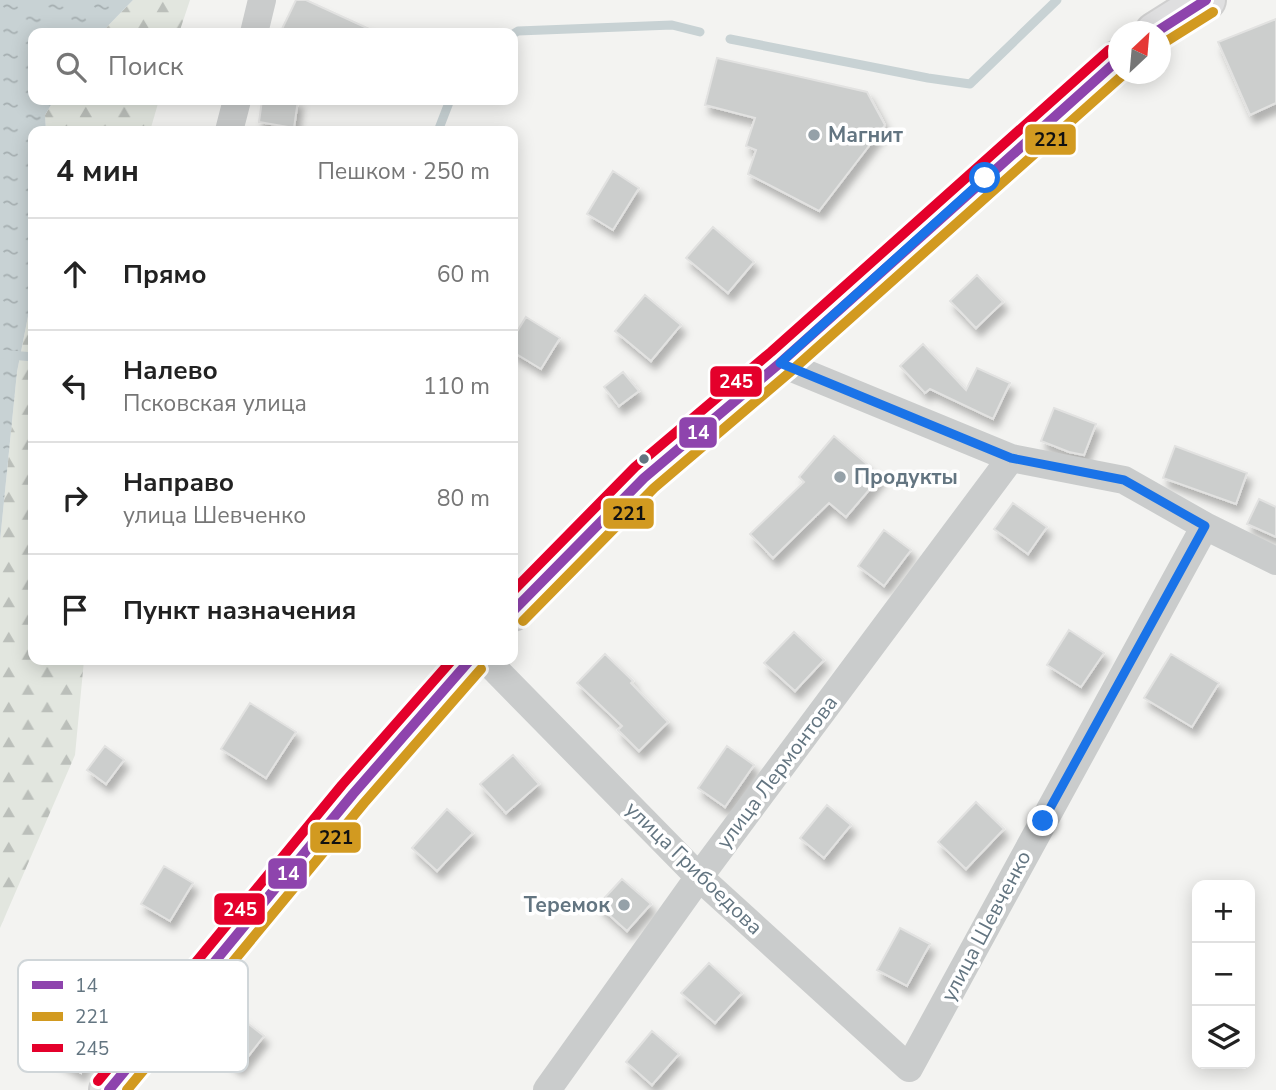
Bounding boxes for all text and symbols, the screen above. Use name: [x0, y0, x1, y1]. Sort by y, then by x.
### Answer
north arrow: [1108, 21, 1171, 84]
search box: [28, 28, 518, 105]
icon: search: [52, 48, 90, 86]
text: Поиск: [108, 49, 184, 84]
place label: Магнит: [828, 121, 903, 149]
line badge: 221: [1024, 123, 1077, 156]
marker: Магнит: [806, 127, 822, 143]
text: 221: [1034, 127, 1068, 153]
text: 4 мин: [56, 151, 139, 192]
text: Пешком · 250 m: [317, 156, 490, 187]
route start: [969, 162, 1000, 193]
icon: ahead: [56, 255, 94, 293]
text: Прямо: [123, 257, 207, 292]
text: 60 m: [437, 259, 490, 290]
text: Налево: [123, 353, 218, 388]
line badge: 245: [709, 365, 763, 398]
icon: left: [56, 367, 94, 405]
text: 245: [719, 369, 753, 395]
text: 110 m: [423, 371, 490, 402]
text: Псковская улица: [123, 388, 307, 419]
line badge: 14: [678, 416, 718, 449]
text: 14: [687, 420, 709, 446]
unlabelled marker: [637, 452, 651, 466]
place label: Продукты: [854, 463, 958, 491]
text: Направо: [123, 465, 234, 500]
marker: Продукты: [832, 469, 848, 485]
icon: right: [56, 479, 94, 517]
text: 80 m: [437, 483, 490, 514]
line badge: 221: [602, 497, 655, 530]
text: улица Шевченко: [123, 500, 306, 531]
text: 221: [612, 501, 646, 527]
icon: arrive: [56, 591, 94, 629]
text: Пункт назначения: [123, 593, 356, 628]
street label: улица Лермонтова: [710, 690, 844, 854]
street label: улица Грибоедова: [619, 795, 769, 941]
route end: [1027, 805, 1058, 836]
line badge: 221: [309, 821, 362, 854]
text: 221: [319, 825, 353, 851]
street label: улица Шевченко: [934, 846, 1038, 1006]
line badge: 14: [267, 857, 308, 890]
text: 14: [277, 861, 299, 887]
map controls: [1192, 880, 1255, 1069]
button: +: [1192, 880, 1255, 943]
place label: Теремок: [524, 891, 610, 919]
line badge: 245: [213, 892, 266, 926]
text: 245: [223, 897, 257, 923]
marker: Теремок: [616, 897, 632, 913]
button: −: [1192, 943, 1255, 1006]
legend: [18, 960, 248, 1072]
text: 14: [75, 973, 98, 999]
text: 221: [75, 1004, 109, 1030]
button: layers: [1192, 1006, 1255, 1069]
text: 245: [75, 1036, 109, 1062]

